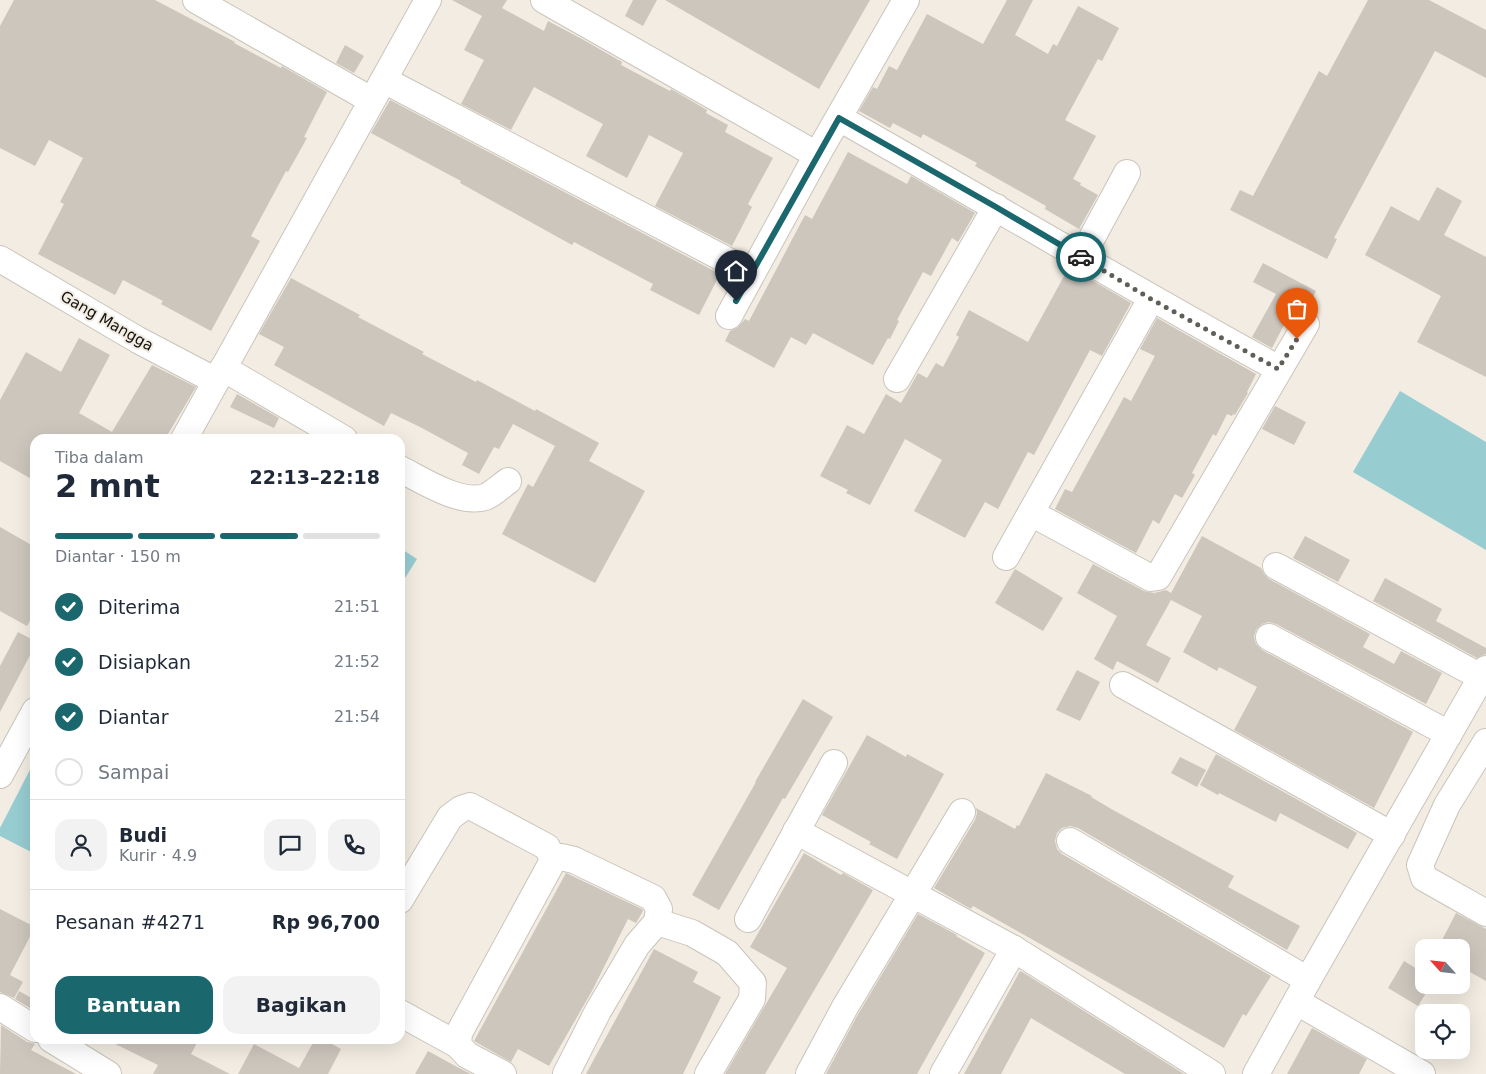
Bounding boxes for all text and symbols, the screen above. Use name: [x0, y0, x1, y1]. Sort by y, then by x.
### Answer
courier: [1056, 232, 1106, 282]
icon: car: [1067, 243, 1095, 271]
pin: [715, 250, 757, 301]
icon: home: [722, 257, 750, 285]
street label: Gang Mangga: [57, 287, 157, 355]
pin: [1276, 288, 1318, 339]
icon: bag: [1283, 295, 1311, 323]
text: Tiba dalam: [55, 448, 144, 467]
text: 22:13–22:18: [250, 466, 380, 488]
text: 2 mnt: [55, 467, 160, 505]
text: Diantar · 150 m: [55, 547, 181, 566]
icon: check: [55, 593, 83, 621]
text: Diterima: [98, 596, 180, 618]
text: 21:51: [334, 597, 380, 616]
icon: check: [55, 648, 83, 676]
text: Disiapkan: [98, 651, 191, 673]
text: 21:52: [334, 652, 380, 671]
icon: check: [55, 703, 83, 731]
text: Diantar: [98, 706, 169, 728]
text: 21:54: [334, 707, 380, 726]
text: Sampai: [98, 761, 169, 783]
button: person: [55, 819, 107, 871]
button: chat: [264, 819, 316, 871]
button: phone: [328, 819, 380, 871]
text: Budi: [119, 824, 167, 846]
text: Kurir · 4.9: [119, 846, 197, 865]
text: Pesanan #4271: [55, 911, 205, 933]
text: Rp 96,700: [272, 911, 380, 933]
north arrow: [1415, 939, 1470, 994]
map controls: [1415, 939, 1470, 1059]
button: Bantuan: [55, 976, 213, 1034]
button: Bagikan: [223, 976, 380, 1034]
button: locate: [1415, 1004, 1470, 1059]

